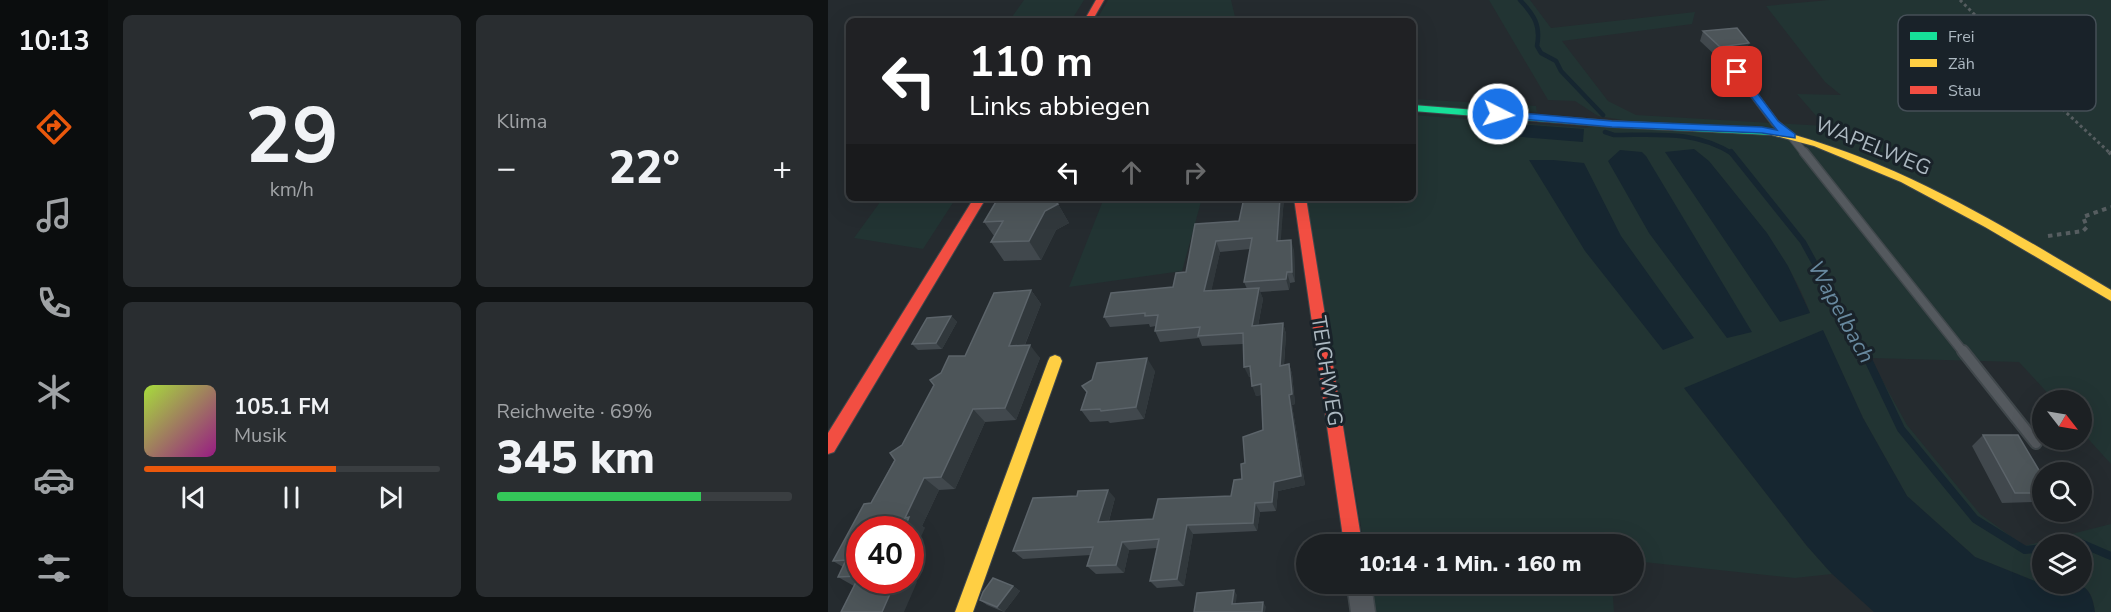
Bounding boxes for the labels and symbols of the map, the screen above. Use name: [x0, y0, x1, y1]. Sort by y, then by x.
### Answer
legend: [1898, 15, 2096, 111]
text: Frei: [1948, 26, 1974, 48]
pin: [1711, 46, 1762, 97]
text: Zäh: [1948, 53, 1975, 75]
text: Stau: [1948, 80, 1981, 102]
position arrow: [1466, 82, 1530, 146]
street label: WAPELWEG: [1811, 110, 1935, 182]
water label: Wapelbach: [1801, 255, 1881, 369]
street label: TEICHWEG: [1304, 314, 1350, 428]
north arrow: [2032, 390, 2092, 450]
speed limit sign: 40: [846, 516, 924, 594]

